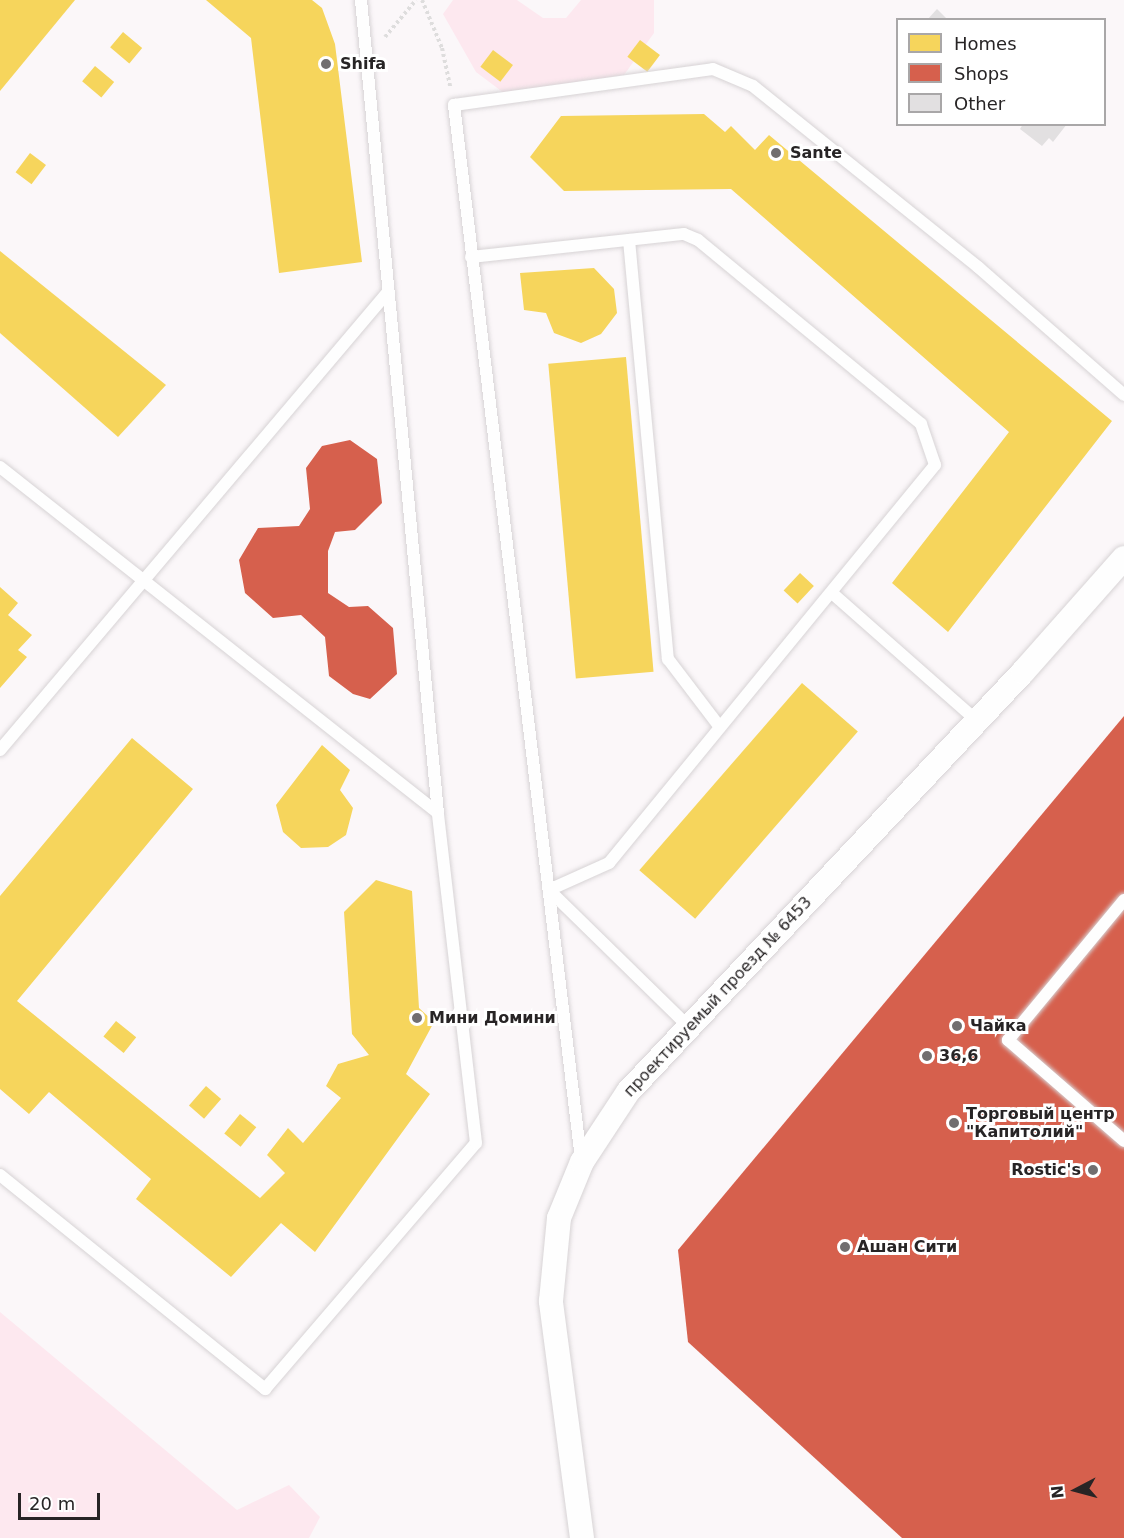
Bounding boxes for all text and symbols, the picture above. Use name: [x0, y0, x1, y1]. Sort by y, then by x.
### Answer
legend: [896, 18, 1106, 126]
text: Homes: [954, 33, 1017, 54]
place label: Shifa: [340, 54, 386, 74]
marker: Shifa: [317, 55, 335, 73]
text: Shops: [954, 63, 1009, 84]
text: Other: [954, 93, 1005, 114]
place label: Sante: [790, 143, 842, 163]
marker: Sante: [767, 144, 785, 162]
street label: проектируемый проезд № 6453: [620, 893, 816, 1101]
place label: Мини Домини: [429, 1008, 556, 1028]
marker: Мини Домини: [410, 1011, 424, 1025]
place label: Чайка: [970, 1016, 1027, 1036]
marker: Чайка: [948, 1017, 966, 1035]
place label: 36,6: [939, 1046, 978, 1066]
marker: 36,6: [920, 1049, 934, 1063]
place label: Торговый центр "Капитолий": [966, 1104, 1115, 1142]
marker: Торговый центр "Капитолий": [947, 1116, 961, 1130]
place label: Rostic's: [1011, 1160, 1081, 1180]
marker: Rostic's: [1086, 1163, 1100, 1177]
place label: Ашан Сити: [857, 1237, 957, 1257]
marker: Ашан Сити: [838, 1240, 852, 1254]
north arrow: [1046, 1460, 1106, 1520]
scale bar: [21, 1481, 104, 1519]
text: N: [1047, 1484, 1068, 1500]
text: 20 m: [29, 1493, 75, 1514]

